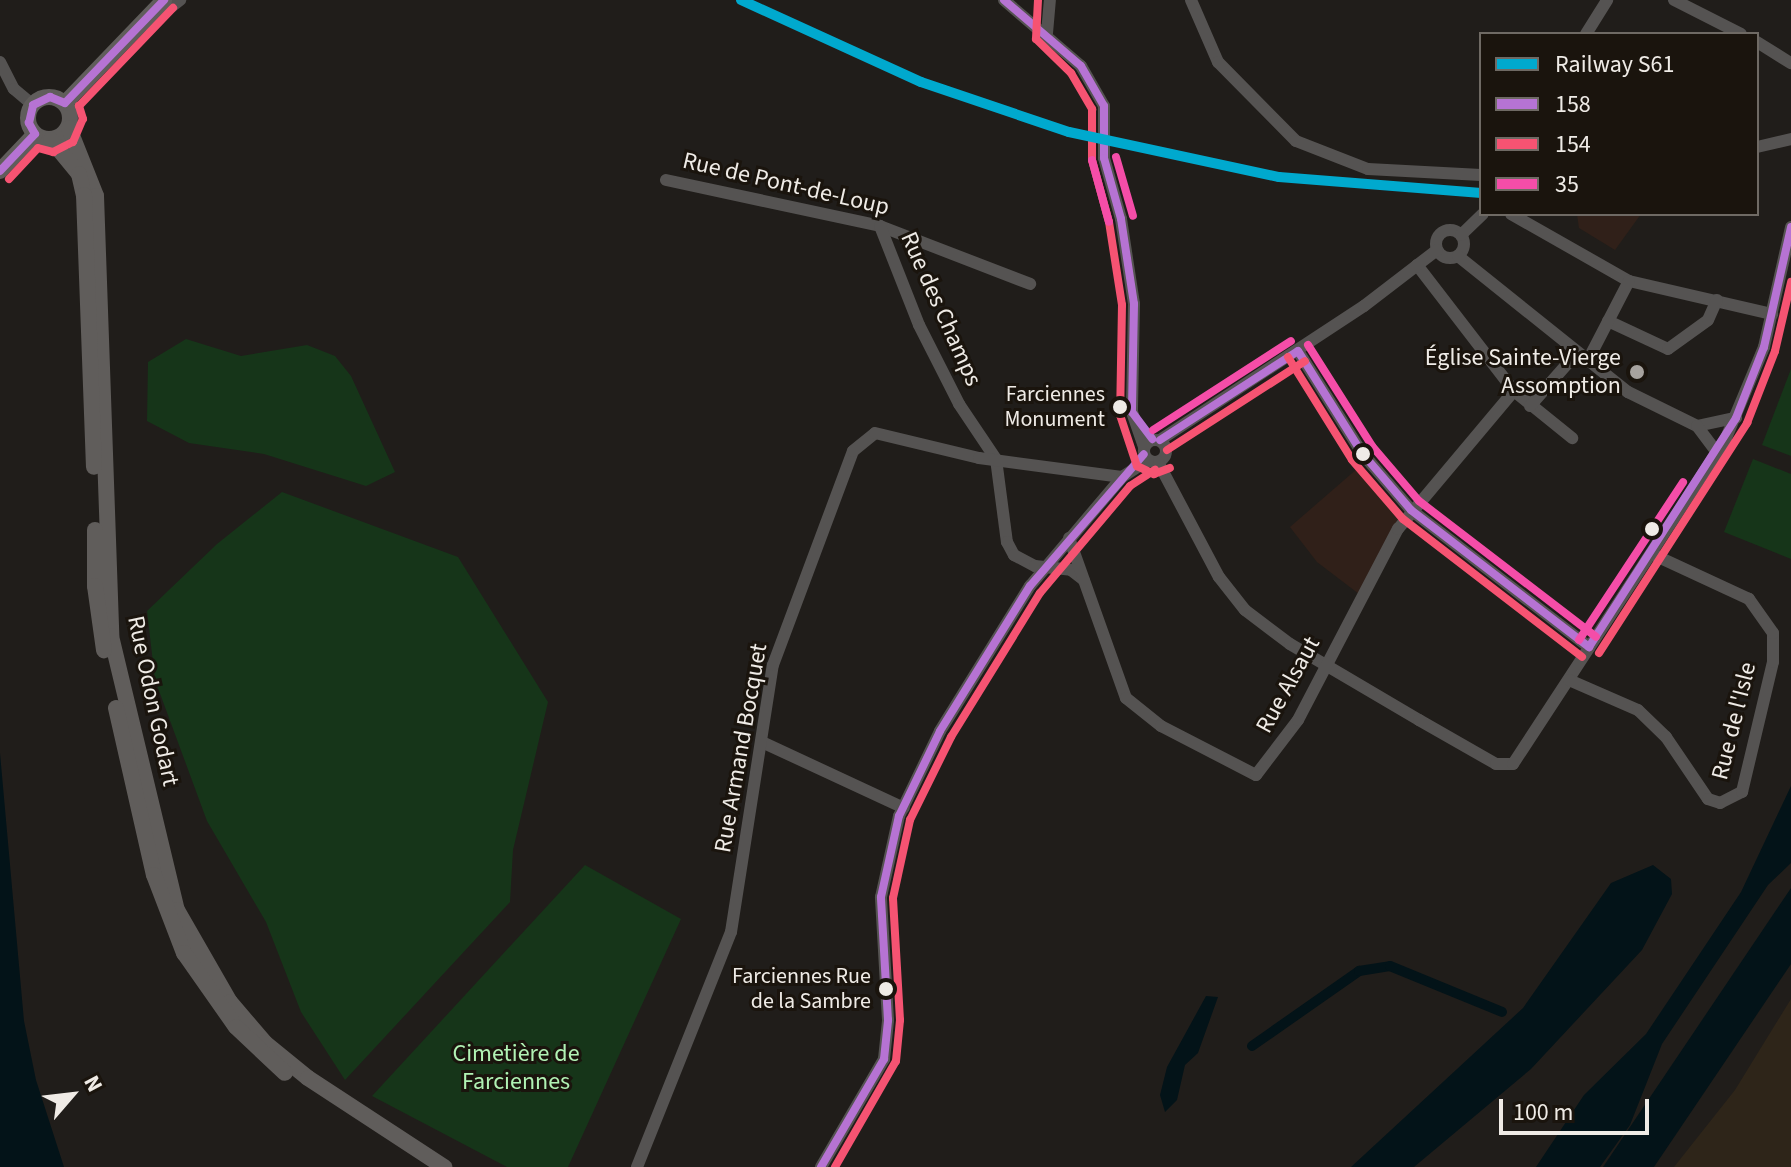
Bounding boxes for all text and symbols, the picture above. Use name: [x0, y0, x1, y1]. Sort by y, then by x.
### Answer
legend: [1479, 32, 1759, 216]
text: Railway S61: [1555, 47, 1674, 82]
text: 158: [1555, 87, 1591, 122]
text: 154: [1555, 127, 1591, 162]
street label: Rue de Pont-de-Loup: [680, 146, 892, 222]
text: 35: [1555, 167, 1579, 202]
street label: Rue des Champs: [894, 228, 988, 390]
place label: Église Sainte-Vierge Assomption: [1425, 344, 1621, 400]
marker: Église Sainte-Vierge Assomption: [1628, 363, 1646, 381]
place label: Farciennes Monument: [1004, 381, 1105, 432]
marker: Farciennes Monument: [1112, 399, 1128, 415]
unlabelled marker: [1355, 446, 1371, 462]
unlabelled marker: [1644, 521, 1660, 537]
street label: Rue Odon Godart: [121, 613, 185, 789]
street label: Rue Alsaut: [1250, 632, 1326, 738]
street label: Rue Armand Bocquet: [708, 641, 774, 855]
street label: Rue de l'Isle: [1706, 659, 1762, 783]
place label: Farciennes Rue de la Sambre: [732, 963, 871, 1014]
marker: Farciennes Rue de la Sambre: [878, 981, 894, 997]
park label: Cimetière de Farciennes: [452, 1040, 580, 1096]
north arrow: [32, 1055, 112, 1135]
text: N: [76, 1070, 111, 1098]
scale bar: [1503, 1083, 1653, 1133]
text: 100 m: [1513, 1095, 1573, 1130]

